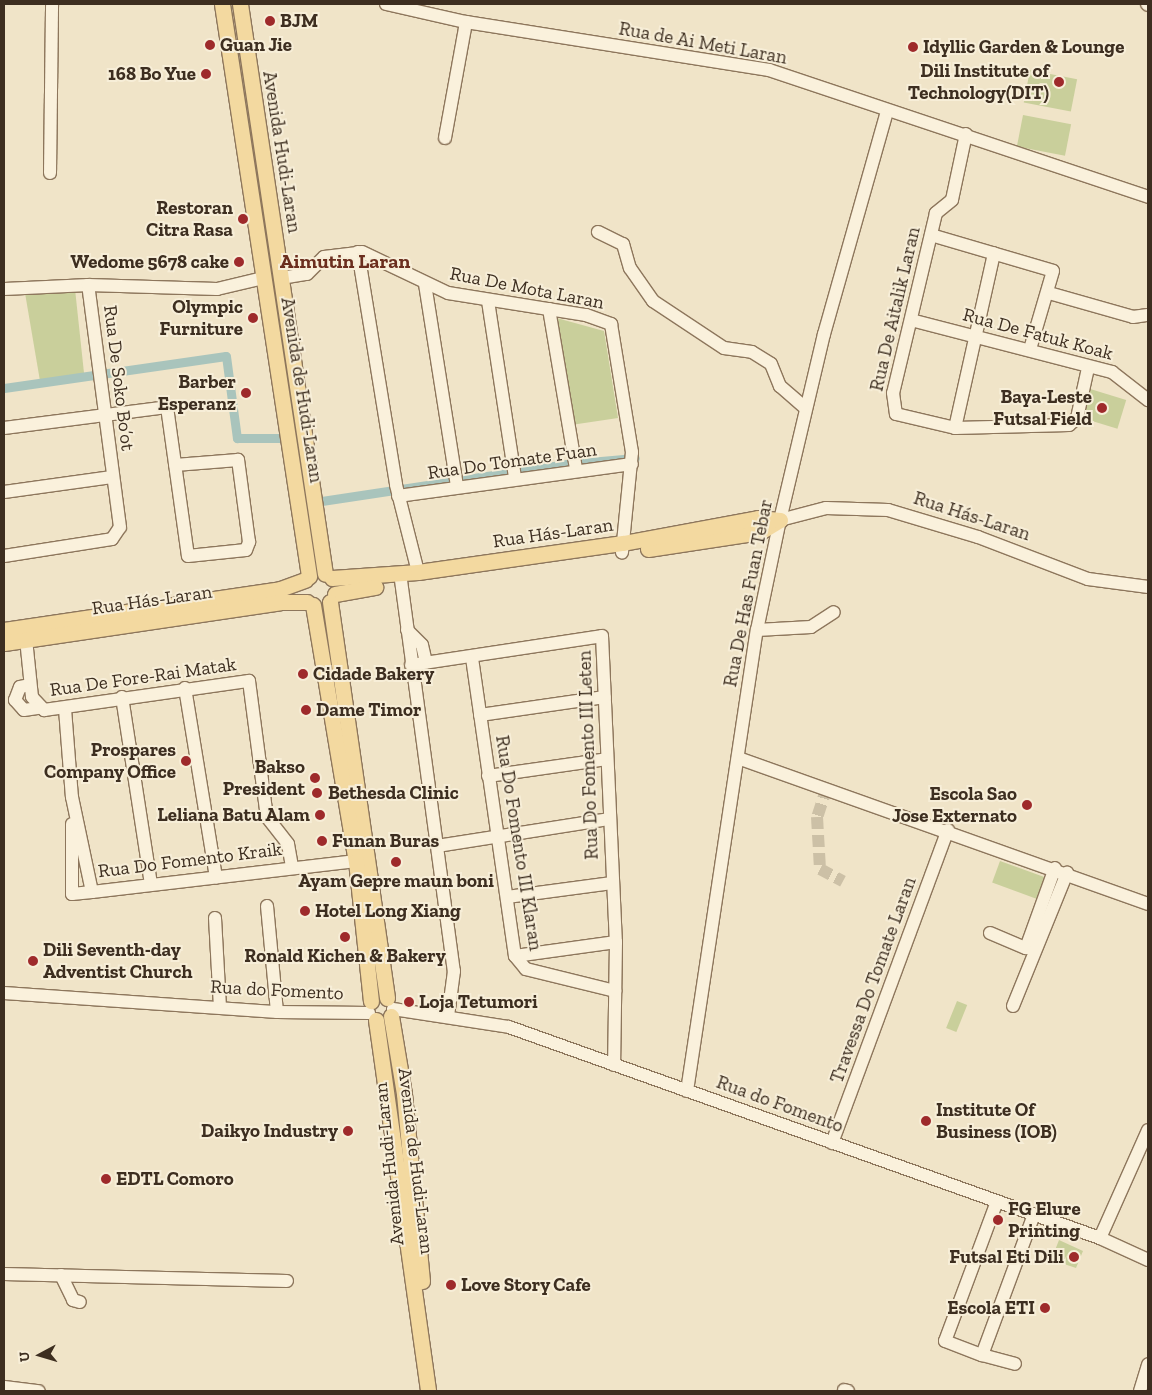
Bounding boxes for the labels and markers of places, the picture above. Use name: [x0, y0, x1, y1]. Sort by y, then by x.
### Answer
place label: BJM: [280, 10, 318, 32]
marker: BJM: [264, 15, 276, 27]
place label: Guan Jie: [220, 34, 292, 56]
place label: Idyllic Garden & Lounge: [923, 36, 1124, 58]
marker: Guan Jie: [204, 39, 216, 51]
marker: Idyllic Garden & Lounge: [907, 41, 919, 53]
place label: Dili Institute of Technology(DIT): [908, 60, 1049, 104]
place label: 168 Bo Yue: [107, 63, 196, 85]
marker: 168 Bo Yue: [200, 68, 212, 80]
marker: Dili Institute of Technology(DIT): [1053, 76, 1065, 88]
place label: Restoran Citra Rasa: [146, 197, 233, 241]
marker: Restoran Citra Rasa: [237, 213, 249, 225]
place label: Wedome 5678 cake: [71, 251, 229, 273]
marker: Wedome 5678 cake: [233, 256, 245, 268]
place label: Olympic Furniture: [160, 296, 243, 340]
marker: Olympic Furniture: [247, 312, 259, 324]
place label: Barber Esperanz: [158, 371, 236, 415]
place label: Baya-Leste Futsal Field: [993, 386, 1092, 430]
marker: Barber Esperanz: [240, 387, 252, 399]
marker: Baya-Leste Futsal Field: [1096, 402, 1108, 414]
place label: Cidade Bakery: [313, 663, 434, 685]
marker: Cidade Bakery: [297, 668, 309, 680]
place label: Dame Timor: [316, 699, 421, 721]
marker: Dame Timor: [300, 704, 312, 716]
place label: Prospares Company Office: [44, 739, 176, 783]
marker: Prospares Company Office: [180, 755, 192, 767]
place label: Bakso President: [223, 756, 305, 800]
marker: Bakso President: [309, 772, 321, 784]
place label: Bethesda Clinic: [328, 782, 459, 804]
place label: Escola Sao Jose Externato: [892, 783, 1017, 827]
marker: Bethesda Clinic: [310, 786, 324, 800]
marker: Escola Sao Jose Externato: [1021, 799, 1033, 811]
place label: Leliana Batu Alam: [157, 804, 310, 826]
marker: Leliana Batu Alam: [314, 809, 326, 821]
place label: Funan Buras: [332, 830, 439, 852]
marker: Funan Buras: [316, 835, 328, 847]
marker: Ayam Gepre maun boni: [390, 856, 402, 868]
place label: Ayam Gepre maun boni: [298, 870, 494, 892]
place label: Hotel Long Xiang: [315, 900, 461, 922]
marker: Hotel Long Xiang: [299, 905, 311, 917]
marker: Ronald Kichen & Bakery: [339, 931, 351, 943]
place label: Dili Seventh-day Adventist Church: [43, 939, 192, 983]
place label: Ronald Kichen & Bakery: [244, 945, 446, 967]
marker: Dili Seventh-day Adventist Church: [27, 955, 39, 967]
place label: Loja Tetumori: [419, 991, 538, 1013]
marker: Loja Tetumori: [403, 996, 415, 1008]
place label: Institute Of Business (IOB): [936, 1099, 1057, 1143]
marker: Institute Of Business (IOB): [920, 1115, 932, 1127]
place label: Daikyo Industry: [201, 1120, 338, 1142]
marker: Daikyo Industry: [342, 1125, 354, 1137]
place label: EDTL Comoro: [116, 1168, 234, 1190]
marker: EDTL Comoro: [100, 1173, 112, 1185]
place label: FG Elure Printing: [1008, 1198, 1081, 1242]
marker: FG Elure Printing: [992, 1214, 1004, 1226]
place label: Futsal Eti Dili: [949, 1246, 1064, 1268]
marker: Futsal Eti Dili: [1068, 1251, 1080, 1263]
place label: Love Story Cafe: [461, 1274, 591, 1296]
marker: Love Story Cafe: [445, 1279, 457, 1291]
place label: Escola ETI: [947, 1297, 1035, 1319]
marker: Escola ETI: [1039, 1302, 1051, 1314]

